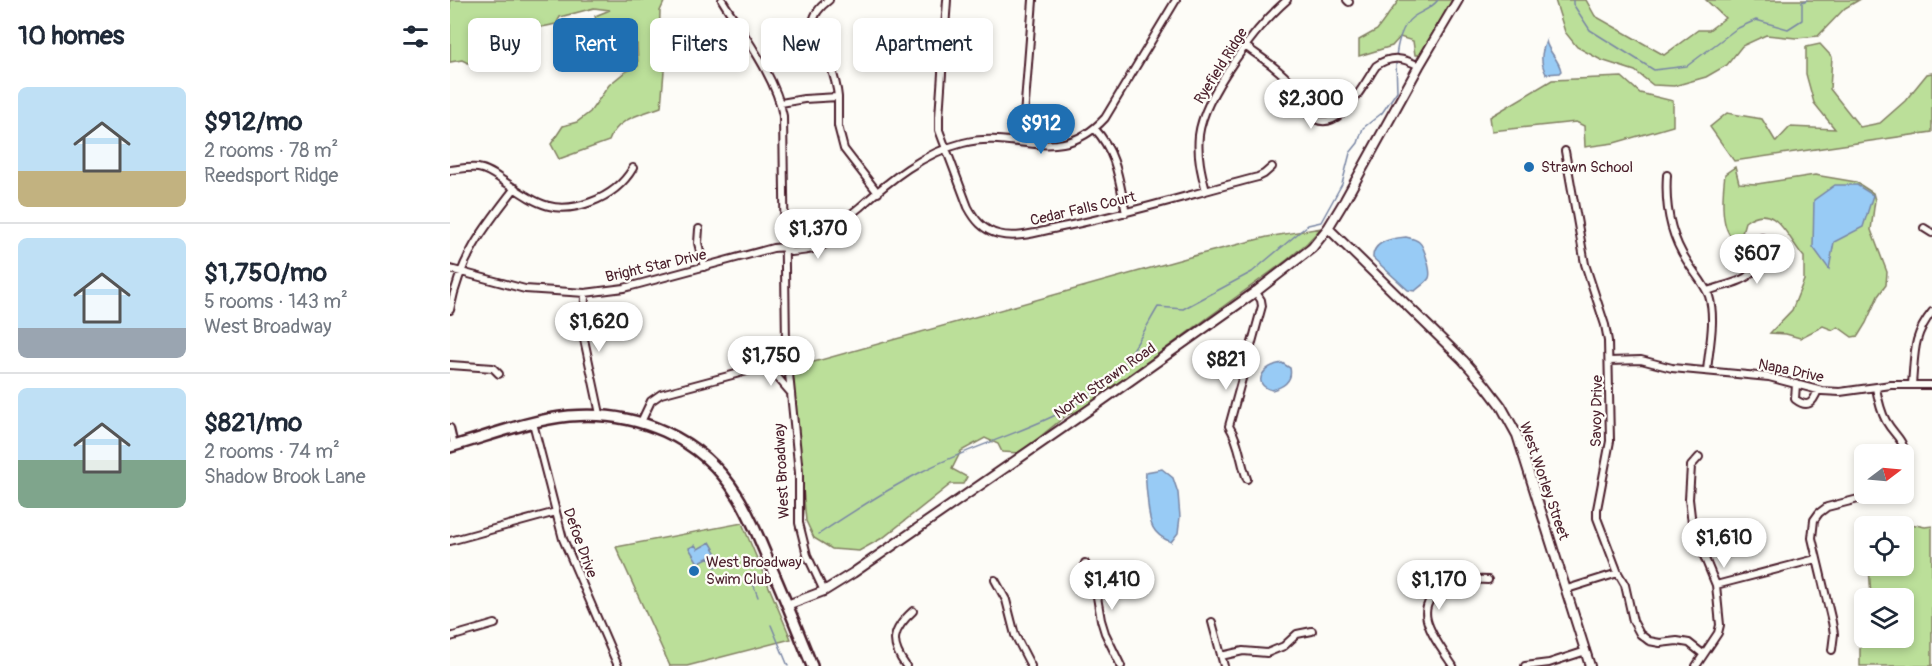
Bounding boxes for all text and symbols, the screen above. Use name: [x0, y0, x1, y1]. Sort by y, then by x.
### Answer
chip: Buy: [468, 18, 541, 72]
chip: Rent: [553, 18, 638, 72]
chip: Filters: [650, 18, 749, 72]
chip: New: [761, 18, 841, 72]
chip: Apartment: [853, 18, 993, 72]
text: 10 homes: [18, 20, 124, 52]
icon: filters: [399, 20, 432, 53]
street label: Ryefield Ridge: [1190, 24, 1252, 108]
pin: $2,300: [1262, 79, 1360, 130]
text: $2,300: [1278, 86, 1344, 111]
pin: $912: [1005, 104, 1077, 155]
text: $912/mo: [204, 106, 303, 138]
icon: home: [66, 111, 138, 183]
text: $912: [1021, 111, 1061, 136]
text: 2 rooms · 78 m²: [204, 138, 338, 163]
place label: Strawn School: [1541, 158, 1633, 177]
marker: Strawn School: [1522, 160, 1536, 174]
text: Reedsport Ridge: [204, 163, 338, 188]
street label: Cedar Falls Court: [1028, 187, 1139, 230]
pin: $1,370: [769, 209, 867, 260]
text: $1,370: [788, 216, 848, 241]
pin: $607: [1721, 234, 1793, 285]
text: $607: [1734, 241, 1780, 266]
street label: Bright Star Drive: [604, 245, 709, 287]
text: $1,750/mo: [204, 257, 327, 289]
icon: home: [66, 262, 138, 334]
text: 5 rooms · 143 m²: [204, 289, 348, 314]
pin: $1,620: [550, 302, 648, 353]
text: $1,620: [569, 309, 629, 334]
text: West Broadway: [204, 314, 332, 339]
pin: $1,750: [722, 336, 820, 387]
street label: North Strawn Road: [1050, 339, 1160, 423]
pin: $821: [1190, 340, 1262, 391]
text: $1,750: [742, 343, 800, 368]
text: $821: [1206, 347, 1246, 372]
street label: Napa Drive: [1757, 355, 1826, 387]
street label: Savoy Drive: [1587, 374, 1607, 447]
text: $821/mo: [204, 407, 302, 439]
icon: home: [66, 412, 138, 484]
street label: West Worley Street: [1515, 419, 1573, 543]
street label: West Broadway: [770, 422, 794, 519]
text: 2 rooms · 74 m²: [204, 439, 340, 464]
north arrow: [1854, 444, 1914, 504]
map controls: [1854, 444, 1914, 648]
text: Shadow Brook Lane: [204, 464, 366, 489]
street label: Defoe Drive: [559, 506, 602, 581]
button: locate: [1854, 516, 1914, 576]
pin: $1,610: [1675, 518, 1773, 569]
text: $1,610: [1696, 525, 1752, 550]
place label: West Broadway Swim Club: [706, 553, 802, 589]
pin: $1,410: [1063, 560, 1161, 611]
pin: $1,170: [1390, 560, 1488, 611]
marker: West Broadway Swim Club: [687, 564, 701, 578]
text: $1,410: [1084, 567, 1140, 592]
text: $1,170: [1411, 567, 1467, 592]
button: layers: [1854, 588, 1914, 648]

